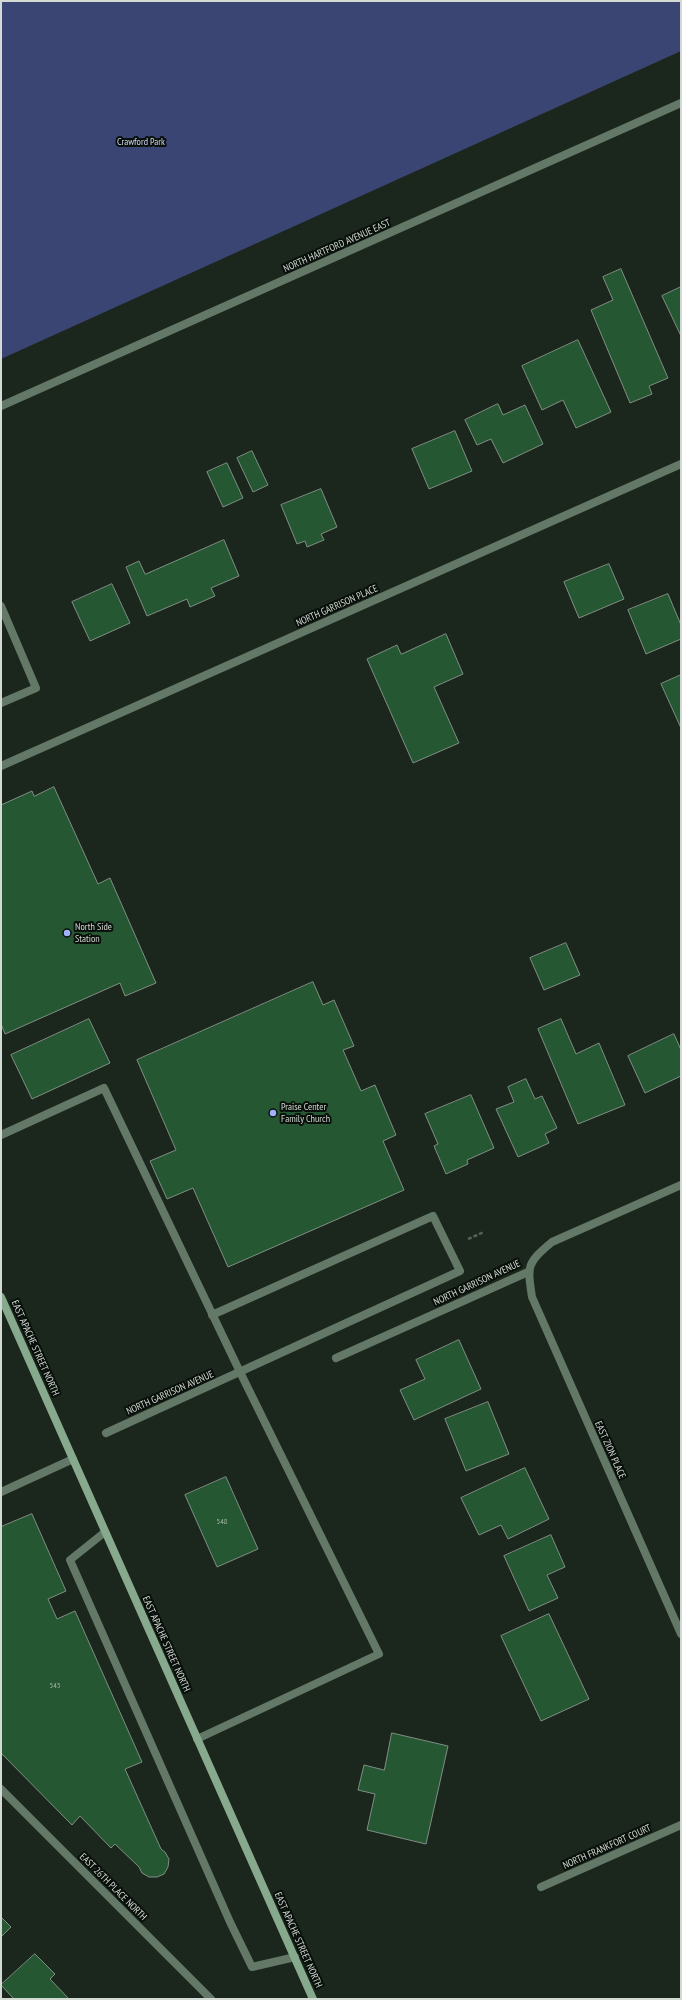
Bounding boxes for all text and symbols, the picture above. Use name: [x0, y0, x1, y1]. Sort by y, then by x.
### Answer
park label: Crawford Park: [117, 136, 165, 148]
street label: NORTH HARTFORD AVENUE EAST: [282, 217, 392, 275]
street label: NORTH GARRISON PLACE: [294, 583, 380, 629]
place label: North Side Station: [75, 921, 112, 944]
marker: North Side Station: [62, 928, 72, 938]
place label: Praise Center Family Church: [281, 1101, 330, 1124]
marker: Praise Center Family Church: [268, 1108, 278, 1118]
street label: NORTH GARRISON AVENUE: [432, 1258, 522, 1308]
street label: EAST APACHE STREET NORTH: [9, 1298, 61, 1398]
street label: NORTH GARRISON AVENUE: [125, 1368, 215, 1418]
street label: EAST ZION PLACE: [592, 1419, 628, 1481]
house number: 548: [217, 1517, 227, 1527]
street label: EAST APACHE STREET NORTH: [140, 1594, 192, 1694]
house number: 543: [50, 1681, 60, 1691]
street label: NORTH FRANKFORT COURT: [561, 1822, 653, 1872]
street label: EAST 26TH PLACE NORTH: [77, 1851, 149, 1923]
street label: EAST APACHE STREET NORTH: [272, 1890, 324, 1990]

